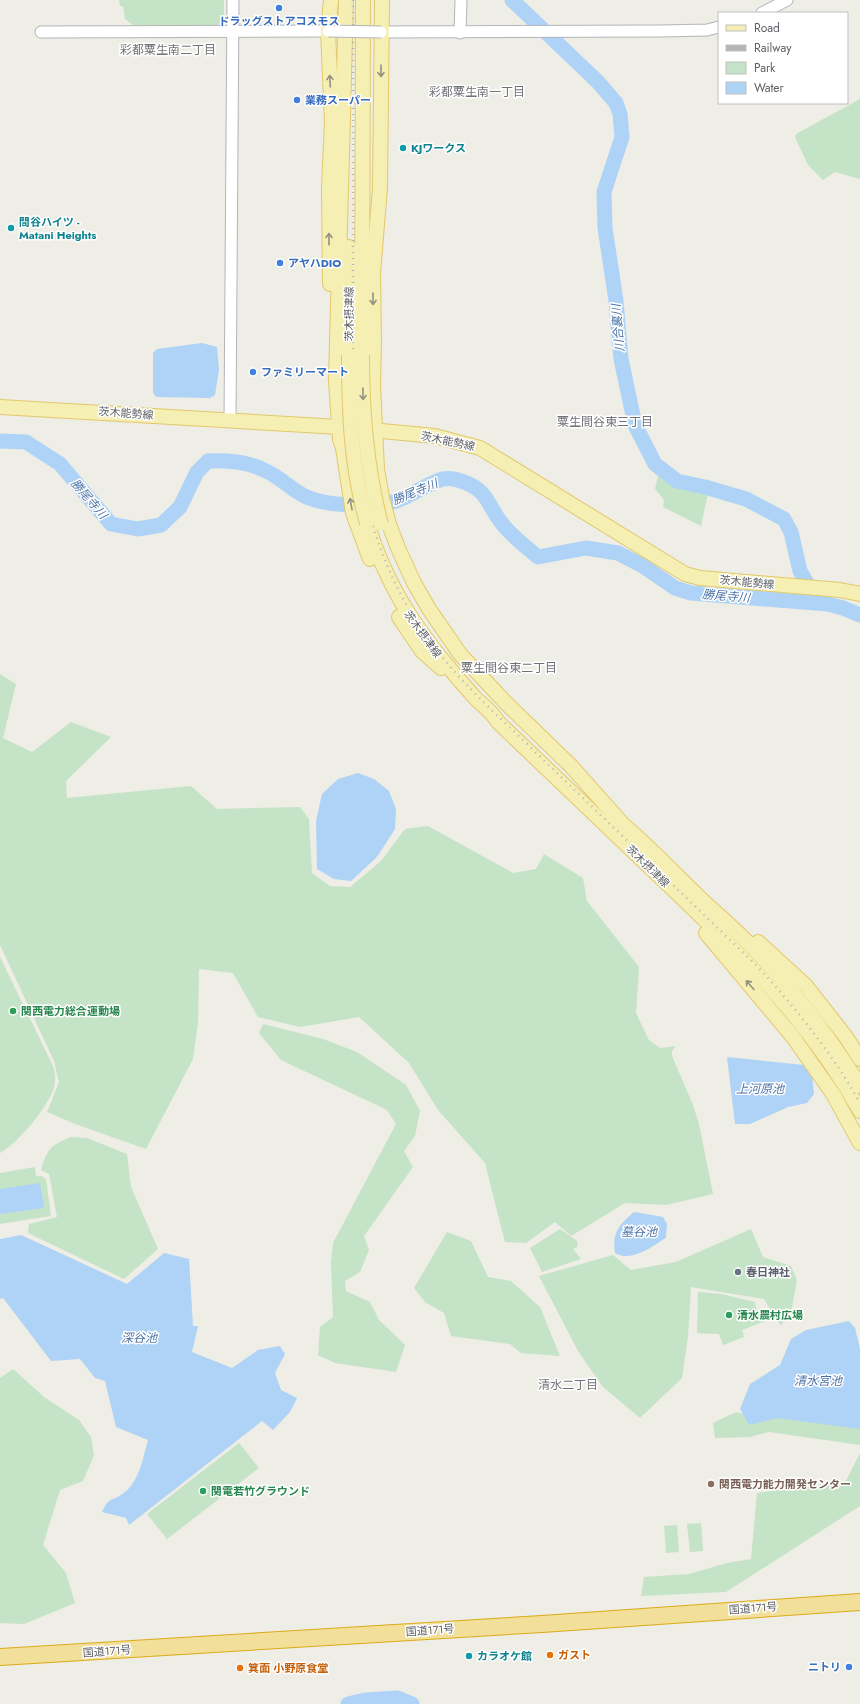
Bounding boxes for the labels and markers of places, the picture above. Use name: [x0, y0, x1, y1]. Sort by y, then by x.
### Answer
marker: ドラッグストアコスモス: [274, 3, 284, 13]
place label: ドラッグストアコスモス: [219, 13, 340, 29]
place label: 業務スーパー: [305, 92, 371, 108]
marker: 業務スーパー: [292, 95, 302, 105]
place label: KJワークス: [411, 140, 466, 156]
marker: KJワークス: [398, 143, 408, 153]
place label: 間谷ハイツ - Matani Heights: [19, 214, 96, 243]
marker: 間谷ハイツ - Matani Heights: [6, 223, 16, 233]
place label: アヤハDIO: [288, 255, 341, 271]
marker: アヤハDIO: [275, 258, 285, 268]
place label: ファミリーマート: [261, 364, 349, 380]
marker: ファミリーマート: [248, 367, 258, 377]
place label: 関西電力総合運動場: [21, 1003, 120, 1019]
marker: 関西電力総合運動場: [8, 1006, 18, 1016]
place label: 春日神社: [746, 1264, 790, 1280]
marker: 春日神社: [733, 1267, 743, 1277]
place label: 清水農村広場: [737, 1307, 803, 1323]
marker: 清水農村広場: [724, 1310, 734, 1320]
place label: 関西電力能力開発センター: [719, 1476, 851, 1492]
marker: 関西電力能力開発センター: [706, 1479, 716, 1489]
place label: 関電若竹グラウンド: [211, 1483, 310, 1499]
marker: 関電若竹グラウンド: [198, 1486, 208, 1496]
place label: ガスト: [558, 1647, 591, 1663]
place label: カラオケ館: [477, 1648, 532, 1664]
marker: ガスト: [545, 1650, 555, 1660]
marker: カラオケ館: [464, 1651, 474, 1661]
place label: ニトリ: [808, 1659, 841, 1675]
place label: 箕面 小野原食堂: [248, 1660, 328, 1676]
marker: ニトリ: [844, 1662, 854, 1672]
marker: 箕面 小野原食堂: [235, 1663, 245, 1673]

